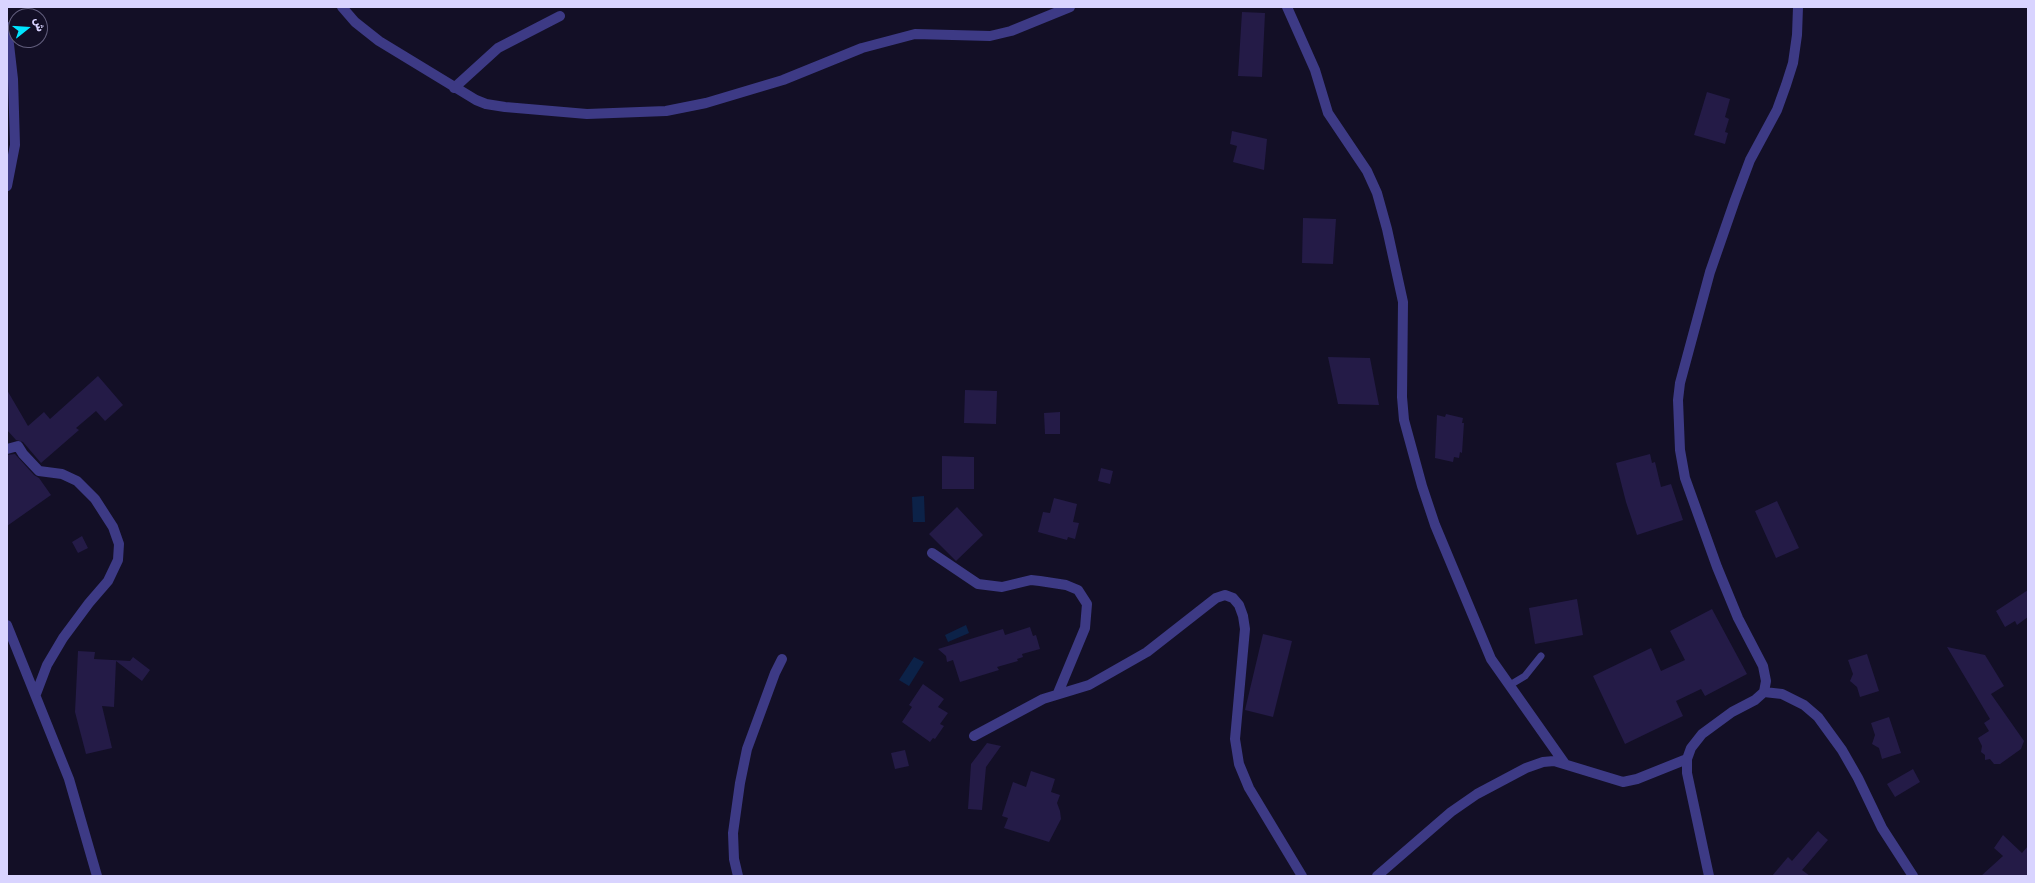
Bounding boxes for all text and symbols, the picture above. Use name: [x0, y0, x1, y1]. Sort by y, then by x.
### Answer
north arrow: [8, 8, 48, 48]
text: ش: [31, 16, 47, 33]

